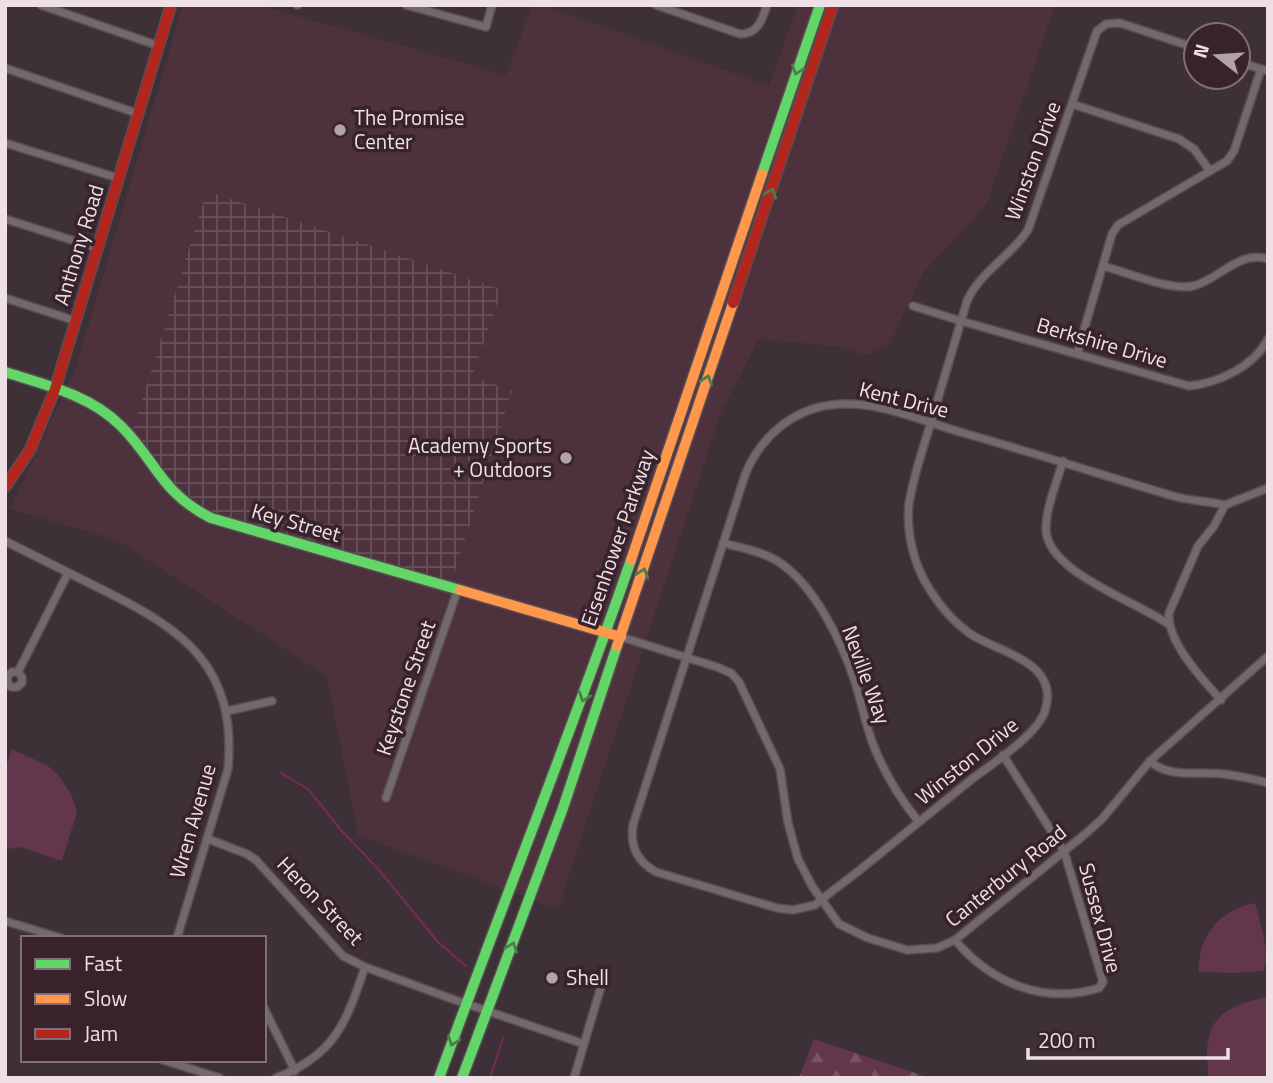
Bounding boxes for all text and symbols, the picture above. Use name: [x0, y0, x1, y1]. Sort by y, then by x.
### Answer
north arrow: [1182, 21, 1252, 91]
text: N: [1184, 40, 1216, 61]
one-way arrow: [791, 63, 805, 75]
street label: Winston Drive: [996, 97, 1068, 225]
place label: The Promise Center: [354, 101, 465, 157]
marker: The Promise Center: [332, 122, 348, 138]
street label: Anthony Road: [44, 180, 112, 309]
one-way arrow: [763, 187, 777, 199]
street label: Berkshire Drive: [1033, 308, 1171, 376]
street label: Kent Drive: [856, 372, 952, 426]
one-way arrow: [699, 374, 713, 386]
place label: Academy Sports + Outdoors: [408, 429, 552, 485]
street label: Eisenhower Parkway: [572, 445, 662, 630]
marker: Academy Sports + Outdoors: [558, 450, 574, 466]
street label: Key Street: [248, 494, 345, 550]
one-way arrow: [635, 567, 649, 579]
street label: Keystone Street: [367, 615, 443, 760]
street label: Neville Way: [834, 621, 900, 729]
one-way arrow: [578, 690, 592, 702]
street label: Winston Drive: [908, 709, 1025, 812]
street label: Wren Avenue: [160, 760, 224, 882]
street label: Canterbury Road: [938, 816, 1073, 934]
street label: Heron Street: [270, 849, 372, 952]
street label: Sussex Drive: [1071, 859, 1131, 976]
legend: [21, 936, 266, 1062]
one-way arrow: [503, 941, 517, 953]
text: Fast: [84, 947, 123, 979]
place label: Shell: [566, 961, 609, 993]
marker: Shell: [544, 970, 560, 986]
text: Slow: [84, 982, 127, 1014]
scale bar: [1028, 1016, 1228, 1060]
text: Jam: [84, 1017, 118, 1049]
text: 200 m: [1038, 1024, 1095, 1056]
one-way arrow: [447, 1034, 461, 1046]

